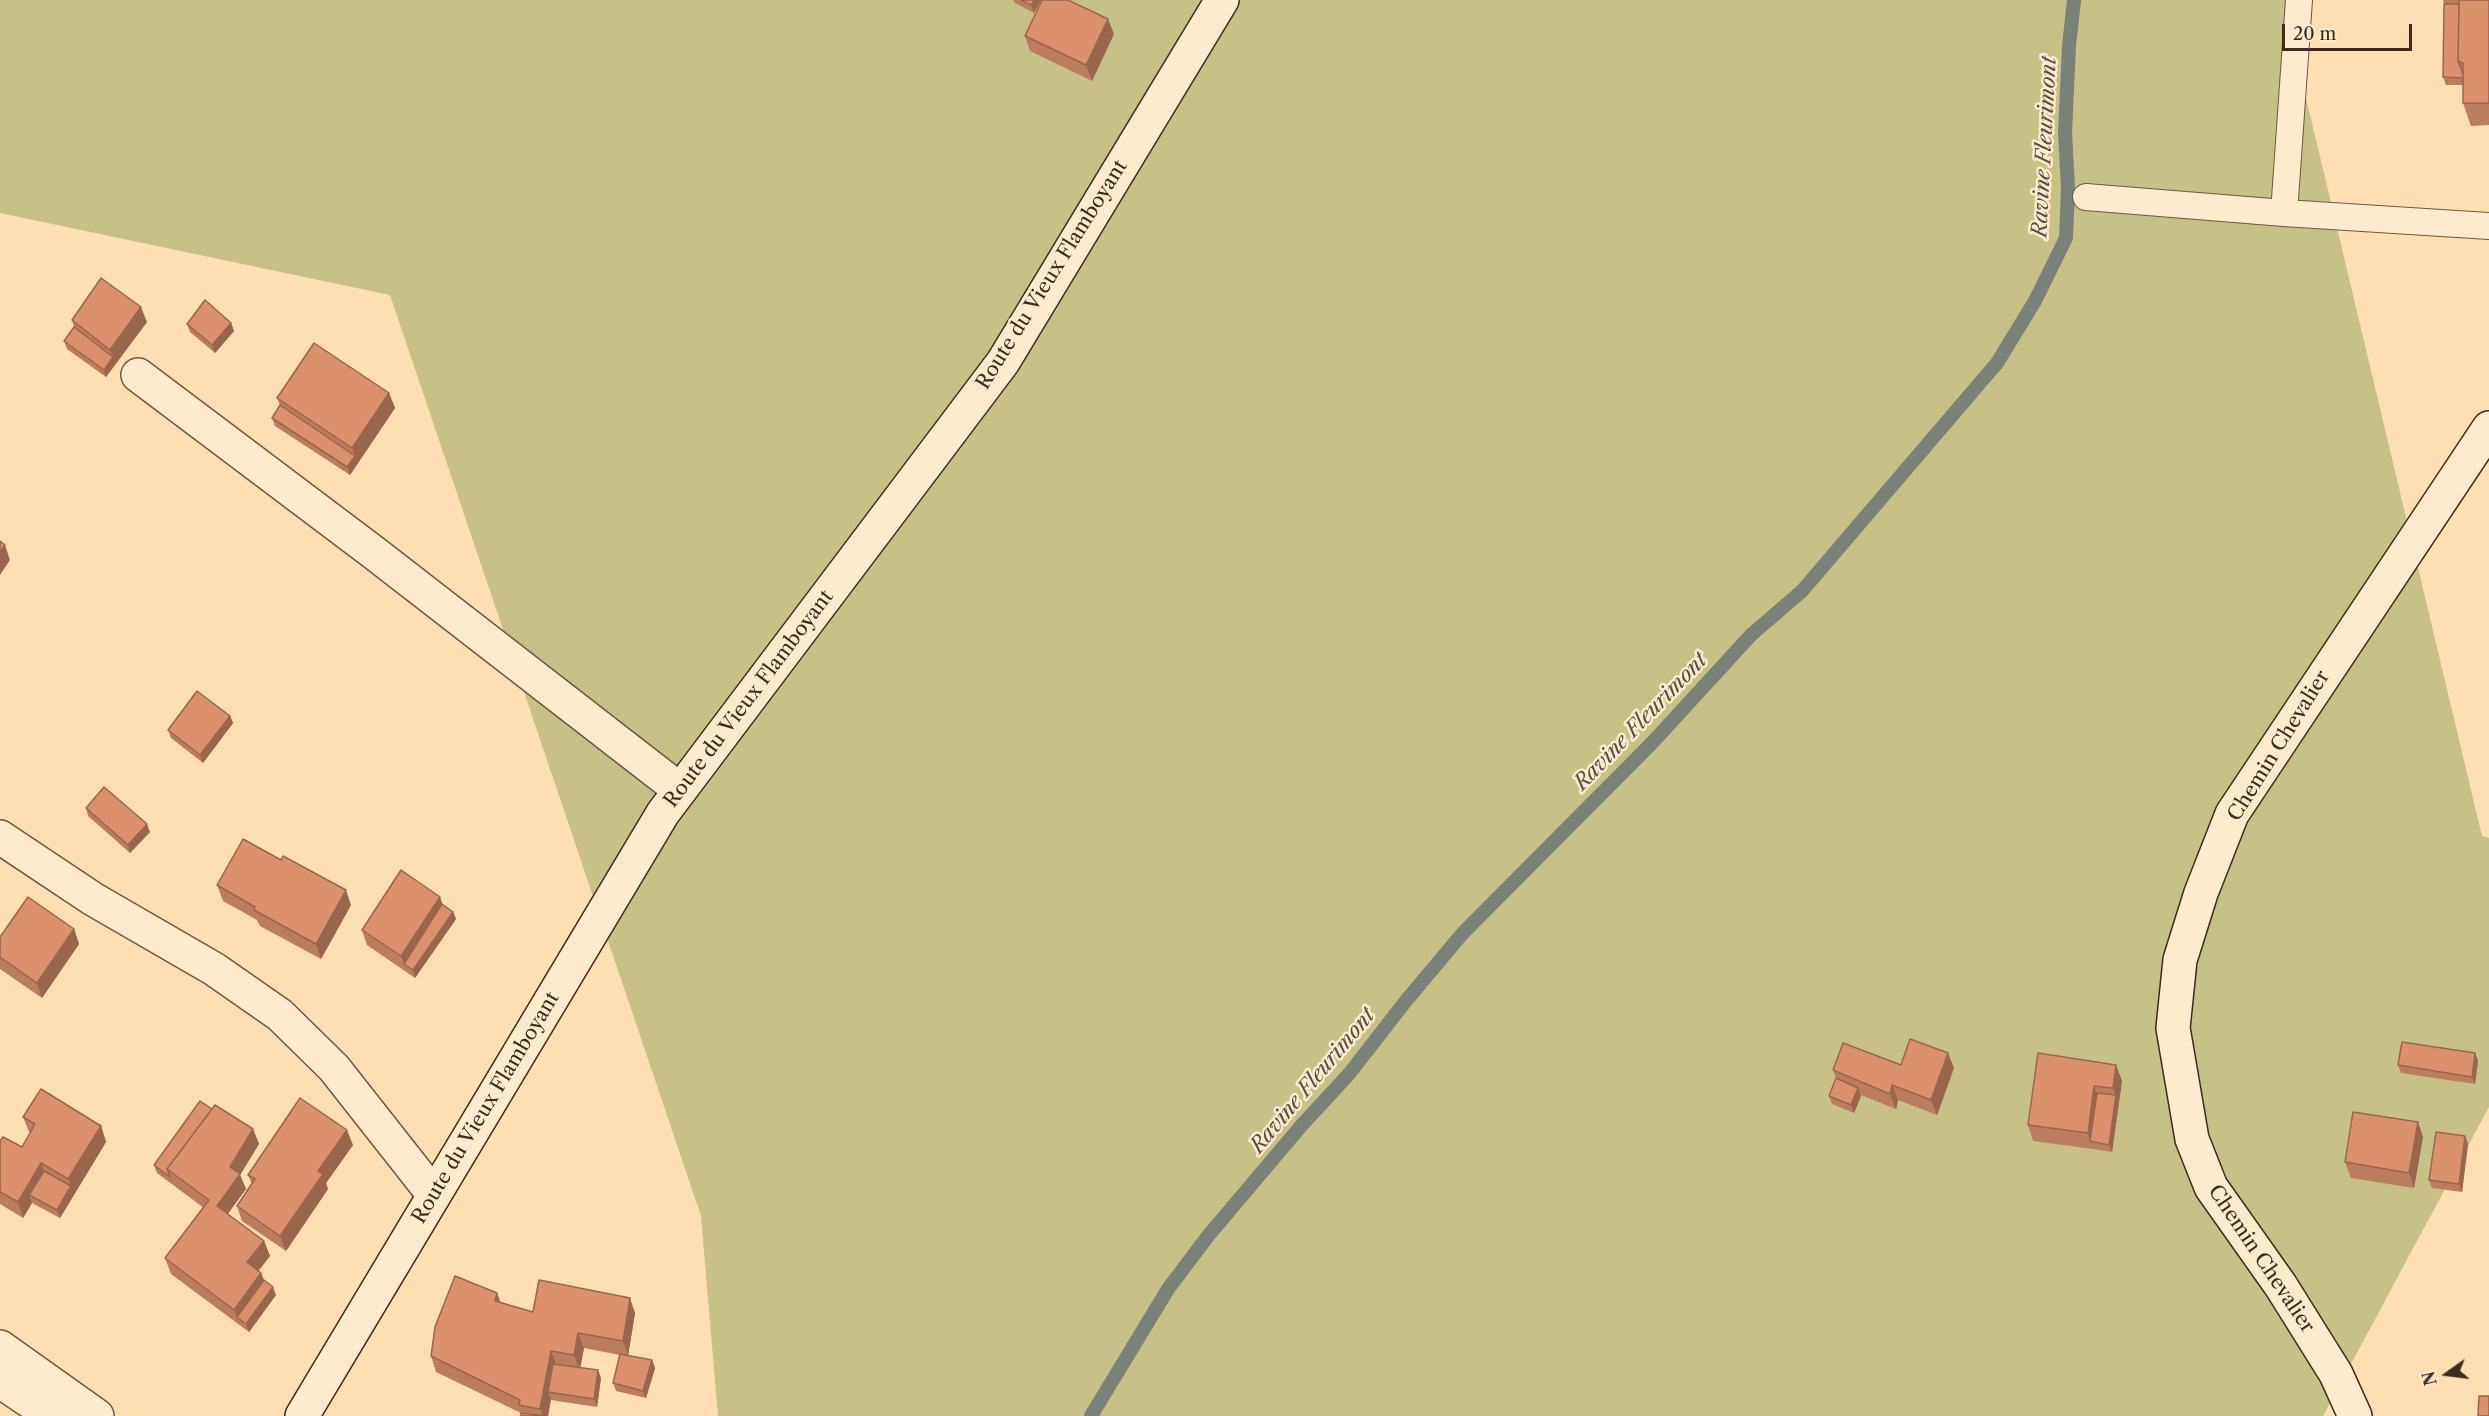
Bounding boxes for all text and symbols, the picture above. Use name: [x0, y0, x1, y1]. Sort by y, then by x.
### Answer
scale bar: [2285, 12, 2416, 50]
text: 20 m: [2293, 23, 2336, 45]
water label: Ravine Fleurimont: [2028, 56, 2062, 238]
street label: Route du Vieux Flamboyant: [971, 156, 1133, 394]
street label: Route du Vieux Flamboyant: [659, 586, 839, 812]
water label: Ravine Fleurimont: [1569, 648, 1713, 796]
street label: Chemin Chevalier: [2223, 666, 2335, 826]
street label: Route du Vieux Flamboyant: [407, 988, 565, 1228]
water label: Ravine Fleurimont: [1245, 1004, 1381, 1158]
street label: Chemin Chevalier: [2203, 1181, 2319, 1337]
north arrow: [2417, 1344, 2477, 1404]
text: N: [2418, 1369, 2441, 1388]

